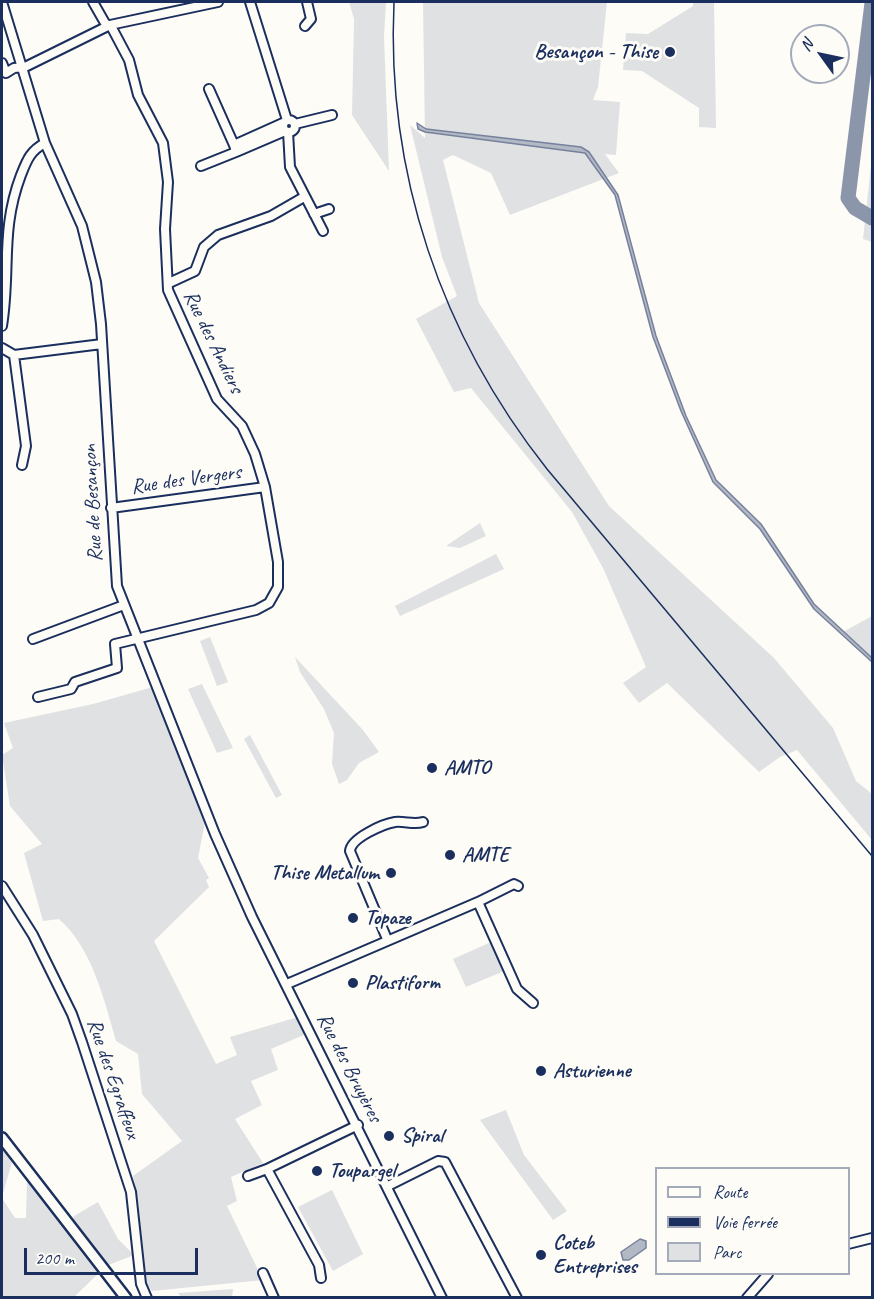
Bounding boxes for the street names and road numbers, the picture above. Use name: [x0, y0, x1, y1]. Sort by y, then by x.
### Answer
street label: Rue des Andiers: [177, 287, 249, 397]
street label: Rue de Besançon: [77, 444, 109, 562]
street label: Rue des Vergers: [129, 460, 243, 500]
street label: Rue des Bruyères: [311, 1009, 387, 1127]
street label: Rue des Egraffeux: [81, 1016, 145, 1142]

